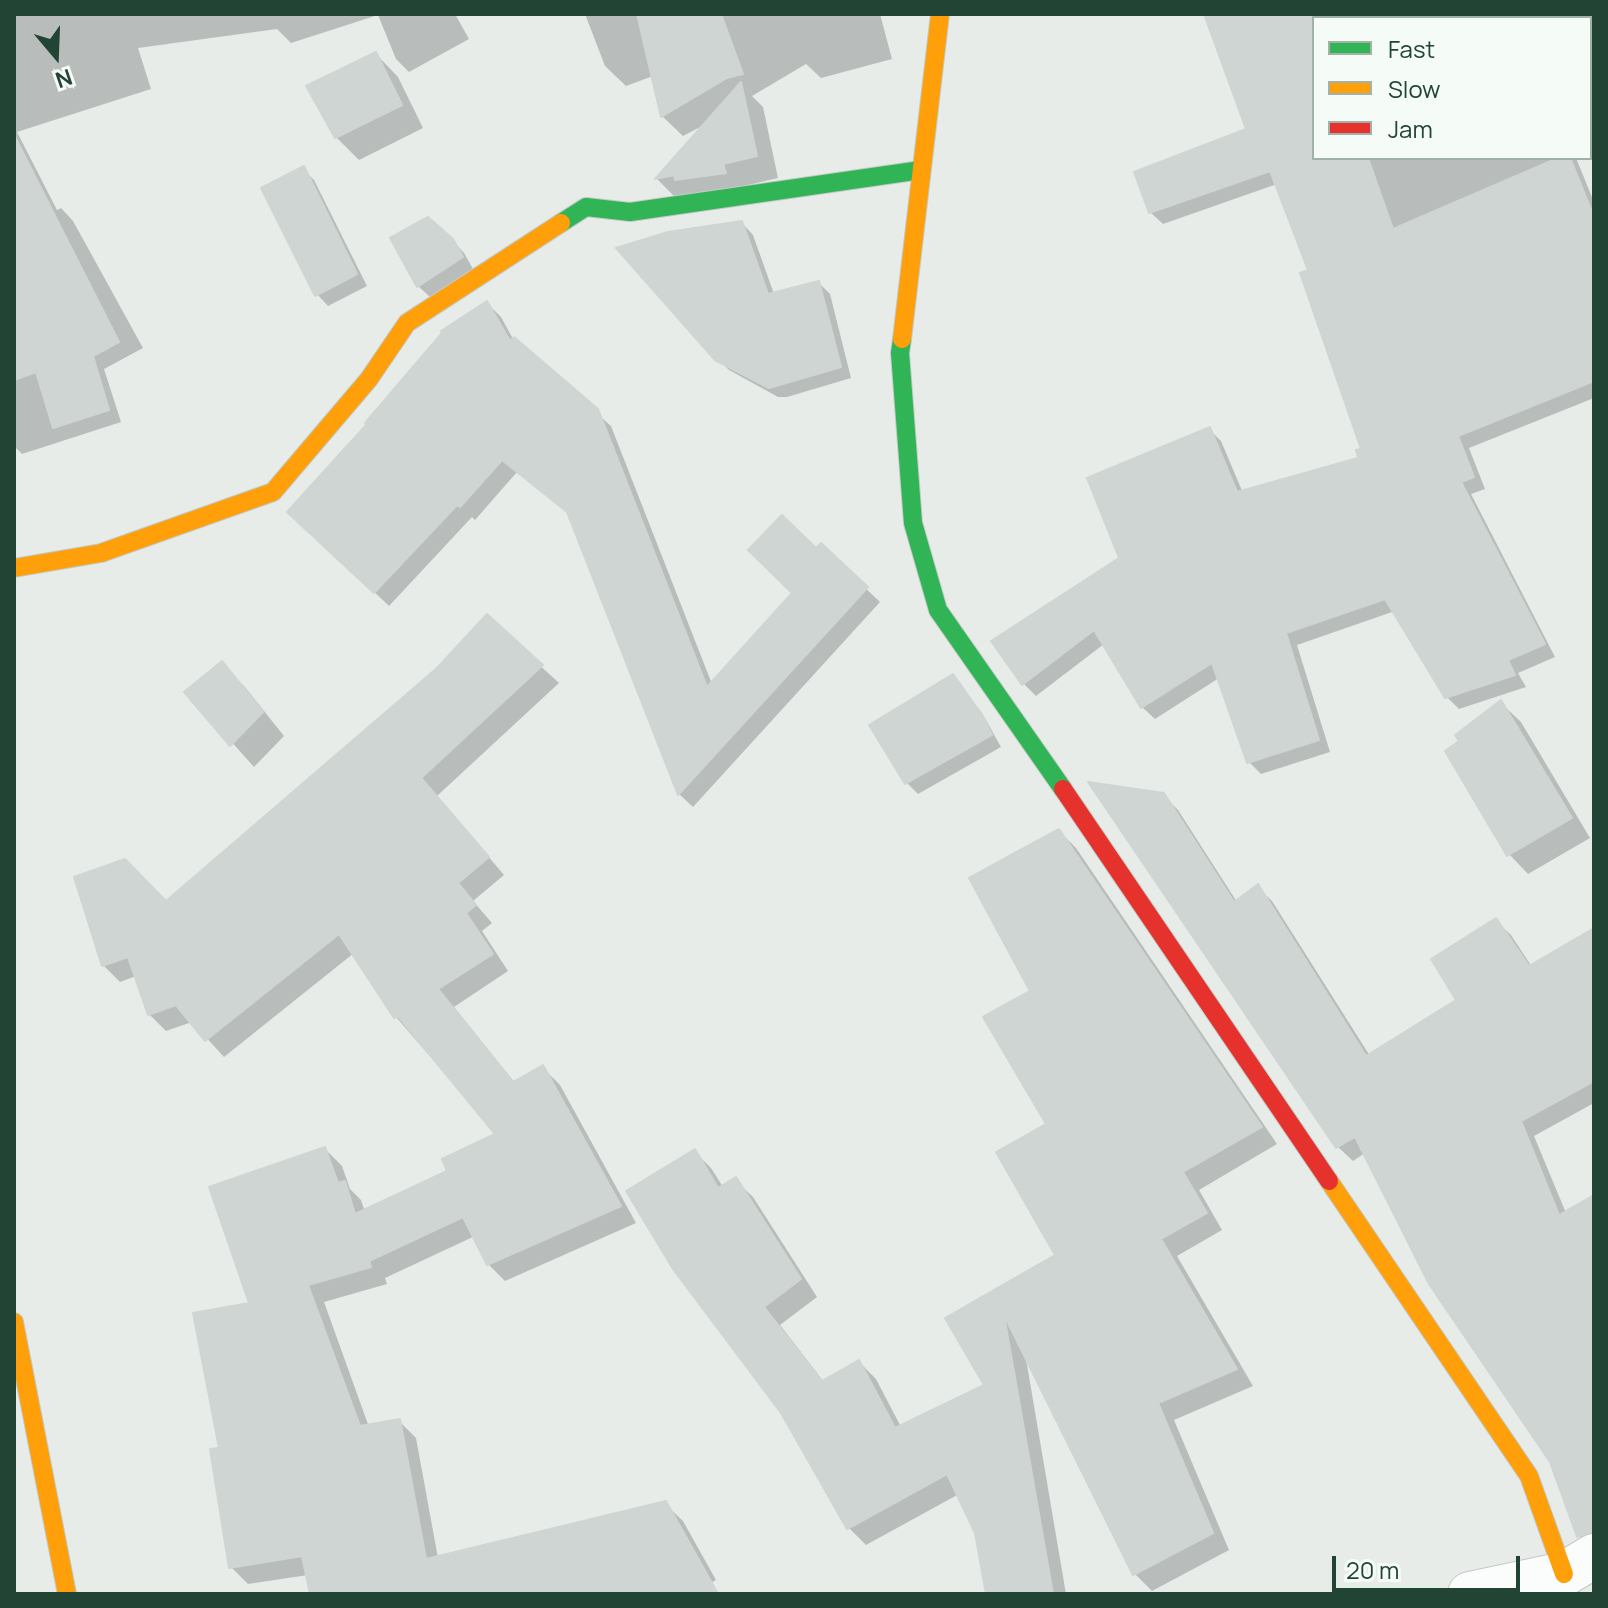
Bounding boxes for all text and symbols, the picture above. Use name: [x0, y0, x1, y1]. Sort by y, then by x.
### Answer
north arrow: [16, 16, 96, 96]
legend: [1312, 16, 1592, 160]
text: Fast: [1388, 32, 1435, 65]
text: N: [51, 62, 76, 95]
text: Slow: [1388, 72, 1441, 105]
text: Jam: [1388, 112, 1433, 145]
scale bar: [1336, 1540, 1524, 1590]
text: 20 m: [1346, 1553, 1399, 1586]

